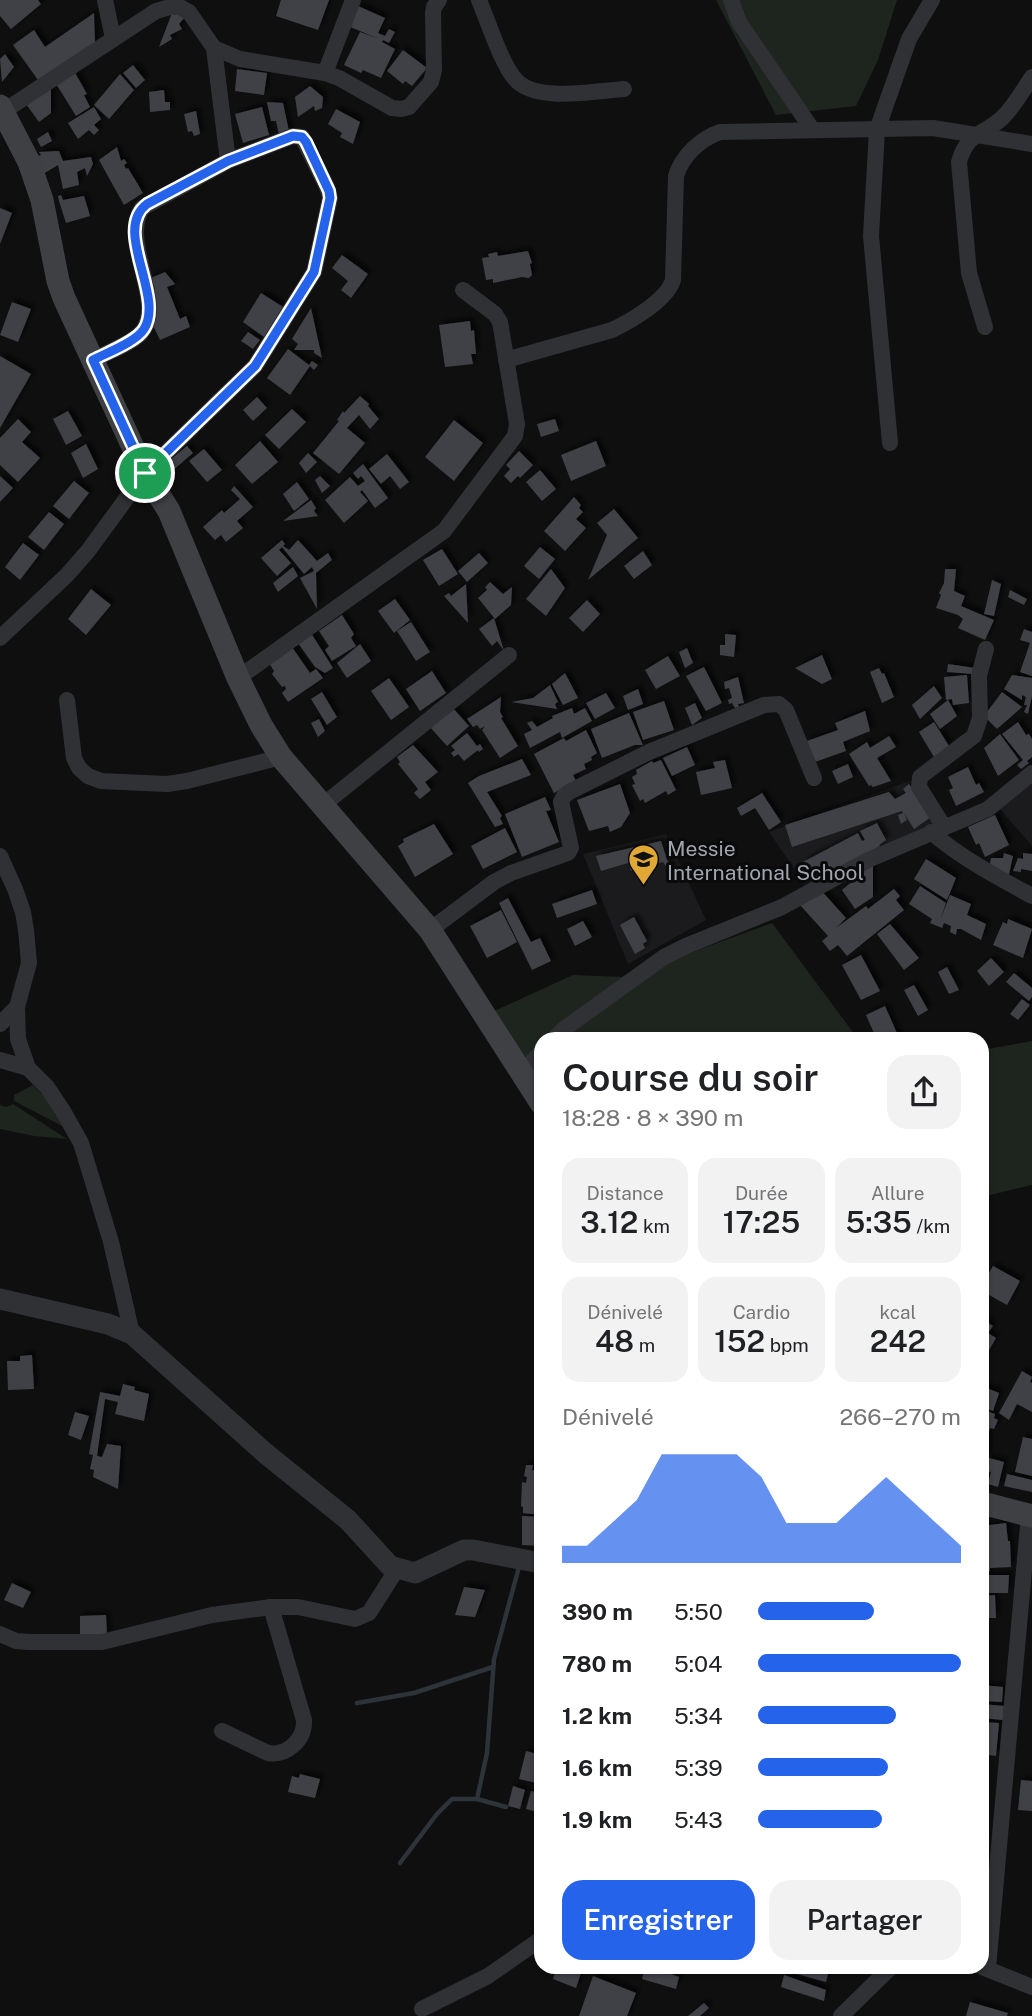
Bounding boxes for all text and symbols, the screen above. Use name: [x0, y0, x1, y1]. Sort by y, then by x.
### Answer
pin: [115, 443, 175, 503]
icon: arrive: [126, 454, 164, 492]
place label: Messie International School: [667, 836, 864, 885]
school or university icon: Messie International School: [627, 843, 661, 887]
text: Course du soir: [562, 1055, 819, 1100]
button: share: [887, 1055, 961, 1129]
text: 18:28 · 8 × 390 m: [562, 1104, 743, 1131]
text: Distance: [587, 1182, 664, 1204]
text: Durée: [735, 1182, 788, 1204]
text: Allure: [871, 1182, 925, 1204]
text: 3.12: [580, 1204, 638, 1240]
text: 17:25: [723, 1204, 800, 1240]
text: 5:35: [845, 1204, 912, 1240]
text: km: [638, 1215, 670, 1237]
text: /km: [912, 1215, 950, 1237]
text: Dénivelé: [587, 1301, 663, 1323]
text: Cardio: [733, 1301, 790, 1323]
text: kcal: [879, 1301, 916, 1323]
text: 48: [595, 1323, 634, 1359]
text: 152: [714, 1323, 765, 1359]
text: 242: [870, 1323, 926, 1359]
text: m: [634, 1334, 655, 1356]
text: bpm: [765, 1334, 809, 1356]
text: Dénivelé: [562, 1403, 654, 1430]
text: 266–270 m: [839, 1403, 961, 1430]
text: 390 m: [562, 1598, 633, 1625]
text: 5:50: [674, 1598, 723, 1625]
text: 780 m: [562, 1650, 632, 1677]
text: 5:04: [674, 1650, 722, 1677]
text: 1.2 km: [562, 1702, 632, 1729]
text: 5:34: [674, 1702, 723, 1729]
text: 1.6 km: [562, 1754, 632, 1781]
text: 5:39: [674, 1754, 723, 1781]
text: 1.9 km: [562, 1806, 632, 1833]
text: 5:43: [674, 1806, 723, 1833]
button: Enregistrer: [562, 1880, 755, 1960]
button: Partager: [769, 1880, 961, 1960]

